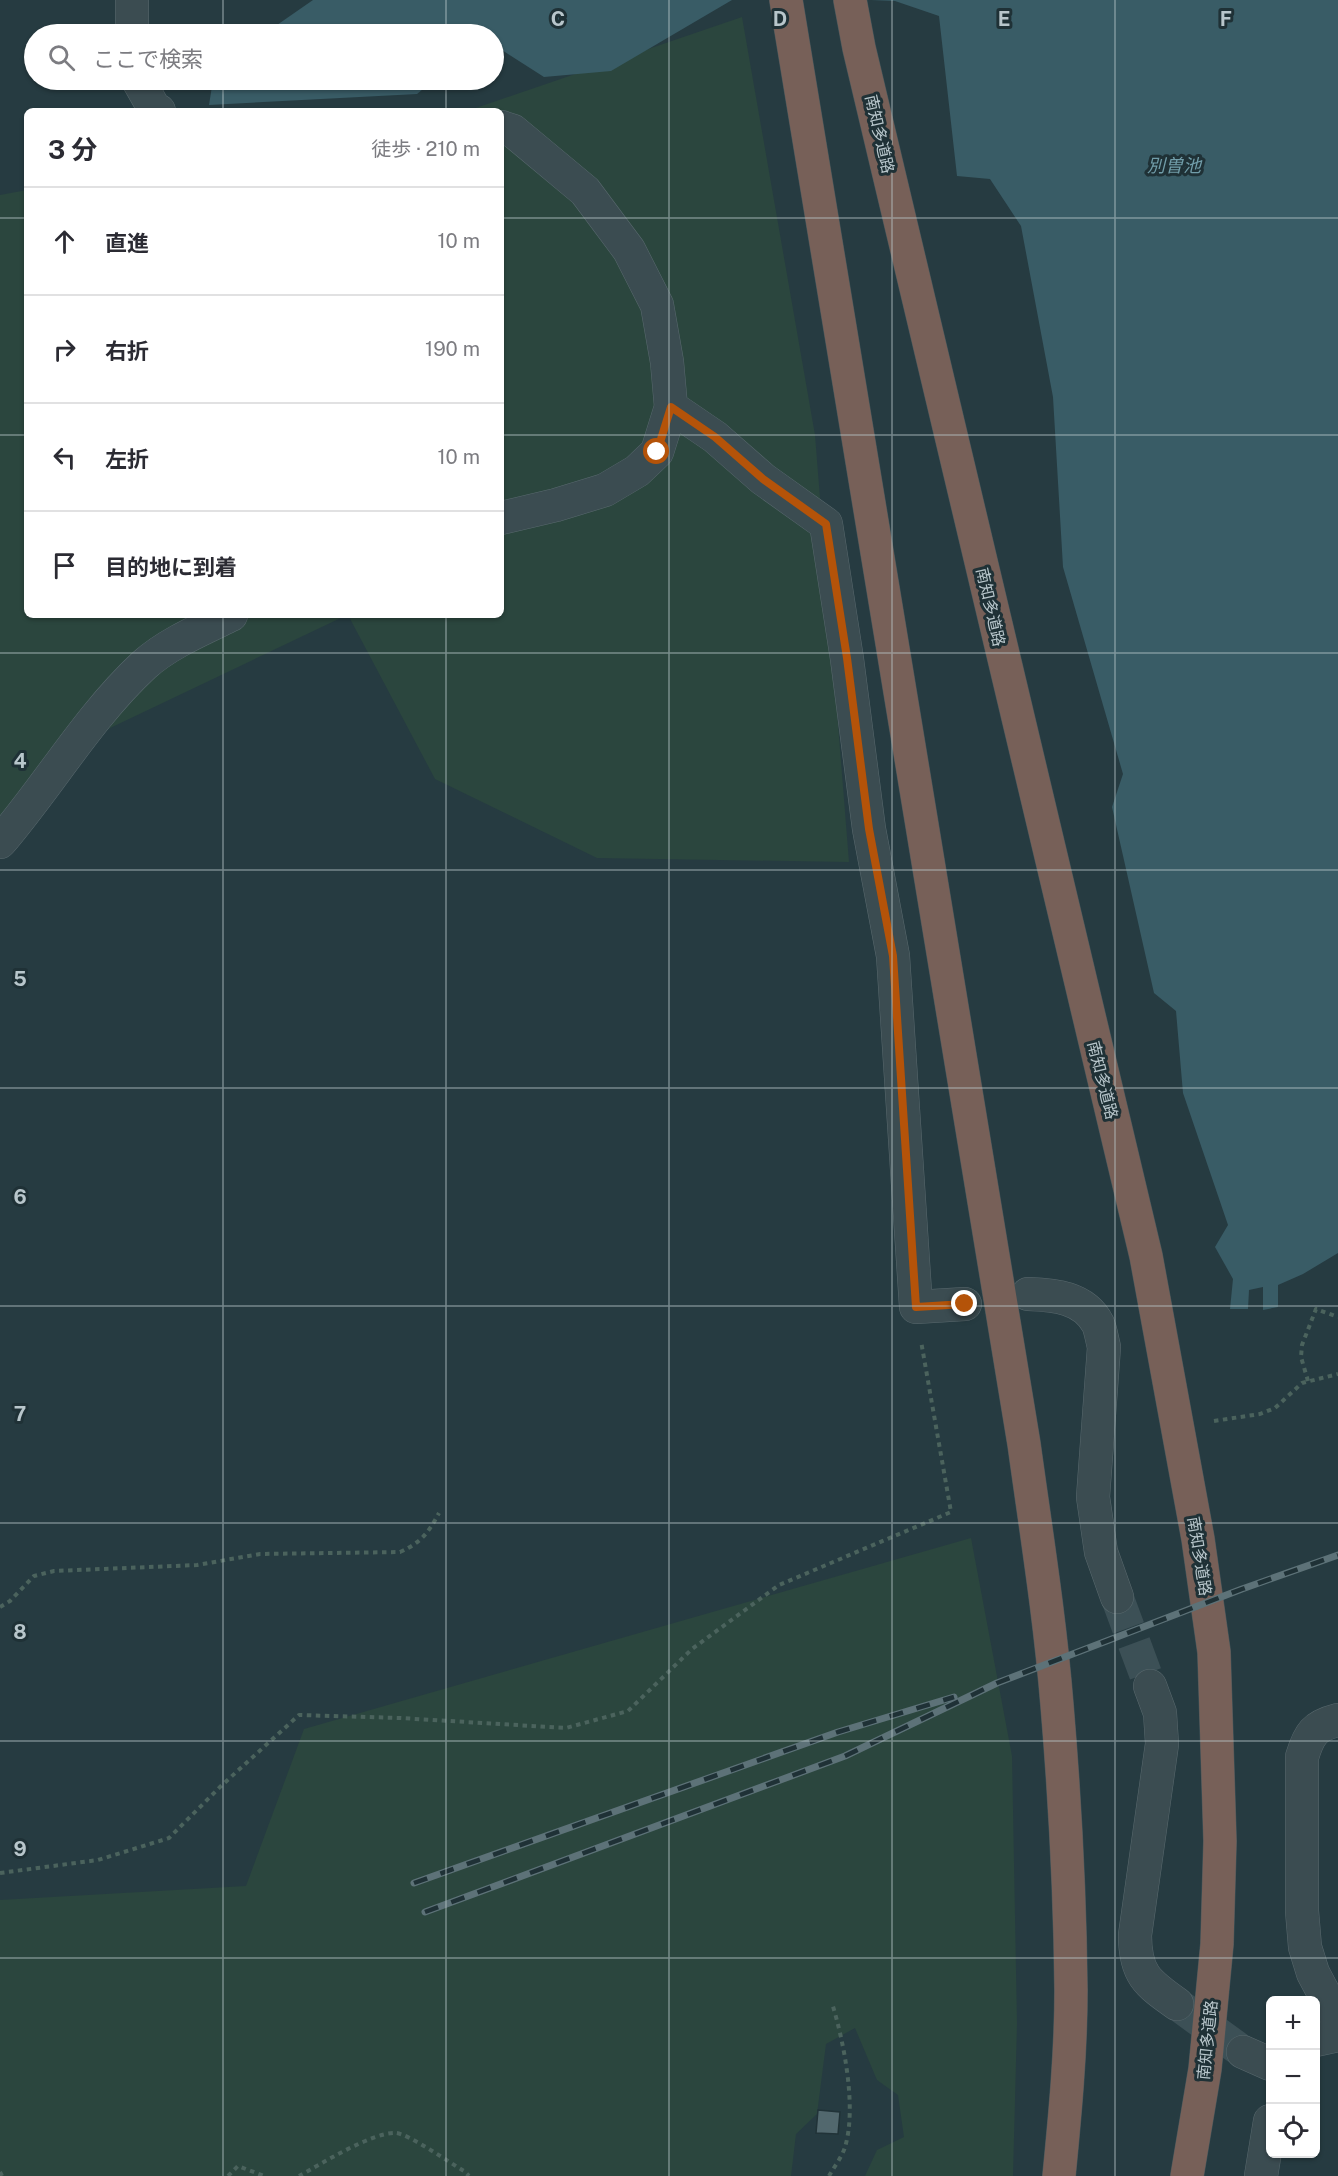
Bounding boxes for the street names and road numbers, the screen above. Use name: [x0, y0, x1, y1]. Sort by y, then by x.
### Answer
street label: 南知多道路: [861, 93, 898, 175]
street label: 南知多道路: [972, 566, 1009, 648]
street label: 南知多道路: [1084, 1039, 1121, 1121]
street label: 南知多道路: [1184, 1515, 1215, 1597]
street label: 南知多道路: [1194, 1999, 1221, 2081]

